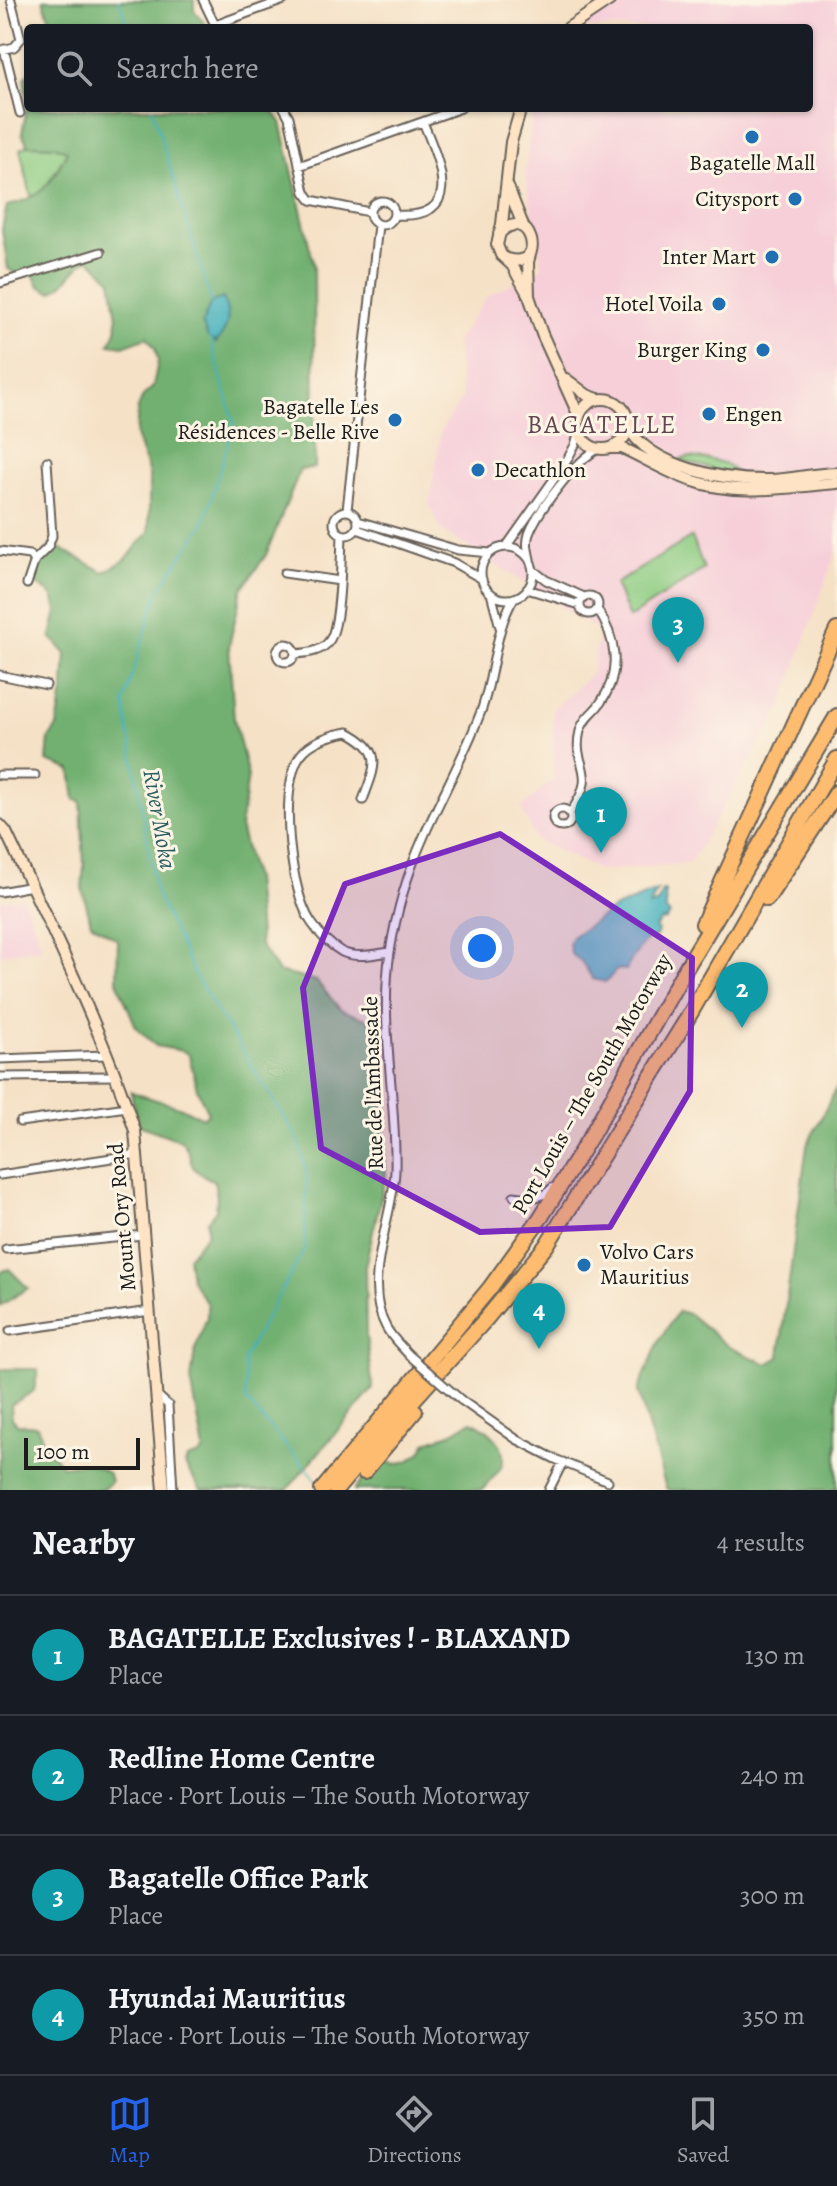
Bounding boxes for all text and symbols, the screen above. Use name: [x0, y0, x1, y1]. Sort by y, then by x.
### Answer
search box: [24, 24, 813, 112]
icon: search: [52, 46, 96, 90]
text: Search here: [116, 48, 259, 88]
marker: Bagatelle Mall: [743, 128, 761, 146]
place label: Bagatelle Mall: [689, 148, 815, 178]
place label: Citysport: [695, 184, 779, 214]
marker: Citysport: [786, 190, 804, 208]
place label: Inter Mart: [662, 242, 756, 272]
marker: Inter Mart: [763, 248, 781, 266]
place label: Hotel Voila: [605, 289, 704, 319]
marker: Hotel Voila: [710, 295, 728, 313]
place label: Burger King: [637, 335, 747, 365]
marker: Burger King: [754, 341, 772, 359]
place label: Bagatelle Les Résidences - Belle Rive: [177, 392, 379, 447]
place label: Engen: [725, 399, 782, 429]
marker: Engen: [700, 405, 718, 423]
district label: BAGATELLE: [527, 407, 677, 442]
marker: Bagatelle Les Résidences - Belle Rive: [386, 411, 404, 429]
place label: Decathlon: [494, 455, 586, 485]
marker: Decathlon: [469, 461, 487, 479]
pin: 3: [652, 597, 704, 663]
water label: River Moka: [135, 767, 185, 871]
pin: 1: [575, 787, 627, 853]
your location: [462, 928, 502, 968]
street label: Port Louis – The South Motorway: [505, 948, 679, 1220]
pin: 2: [716, 962, 768, 1028]
street label: Rue de l'Ambassade: [355, 996, 391, 1170]
street label: Mount Ory Road: [101, 1141, 143, 1292]
place label: Volvo Cars Mauritius: [599, 1237, 694, 1292]
marker: Volvo Cars Mauritius: [575, 1256, 593, 1274]
pin: 4: [513, 1283, 565, 1349]
scale bar: [24, 1434, 140, 1470]
text: 100 m: [36, 1437, 90, 1467]
text: Nearby: [32, 1519, 135, 1566]
text: 4 results: [717, 1525, 805, 1560]
text: BAGATELLE Exclusives ! - BLAXAND: [108, 1618, 570, 1658]
text: 1: [53, 1638, 63, 1673]
text: 130 m: [745, 1638, 805, 1673]
text: Place: [108, 1658, 163, 1693]
text: Redline Home Centre: [108, 1738, 375, 1778]
text: 2: [52, 1758, 64, 1793]
text: 240 m: [740, 1758, 805, 1793]
text: Place · Port Louis – The South Motorway: [108, 1778, 529, 1813]
text: Bagatelle Office Park: [108, 1858, 368, 1898]
text: 3: [52, 1878, 64, 1913]
text: 300 m: [740, 1878, 805, 1913]
text: Place: [108, 1898, 163, 1933]
text: Hyundai Mauritius: [108, 1978, 346, 2018]
text: 4: [52, 1998, 64, 2033]
text: 350 m: [742, 1998, 805, 2033]
text: Place · Port Louis – The South Motorway: [108, 2018, 529, 2053]
tab: Map: [108, 2092, 152, 2170]
tab: Directions: [367, 2092, 462, 2170]
tab: Saved: [677, 2092, 729, 2170]

